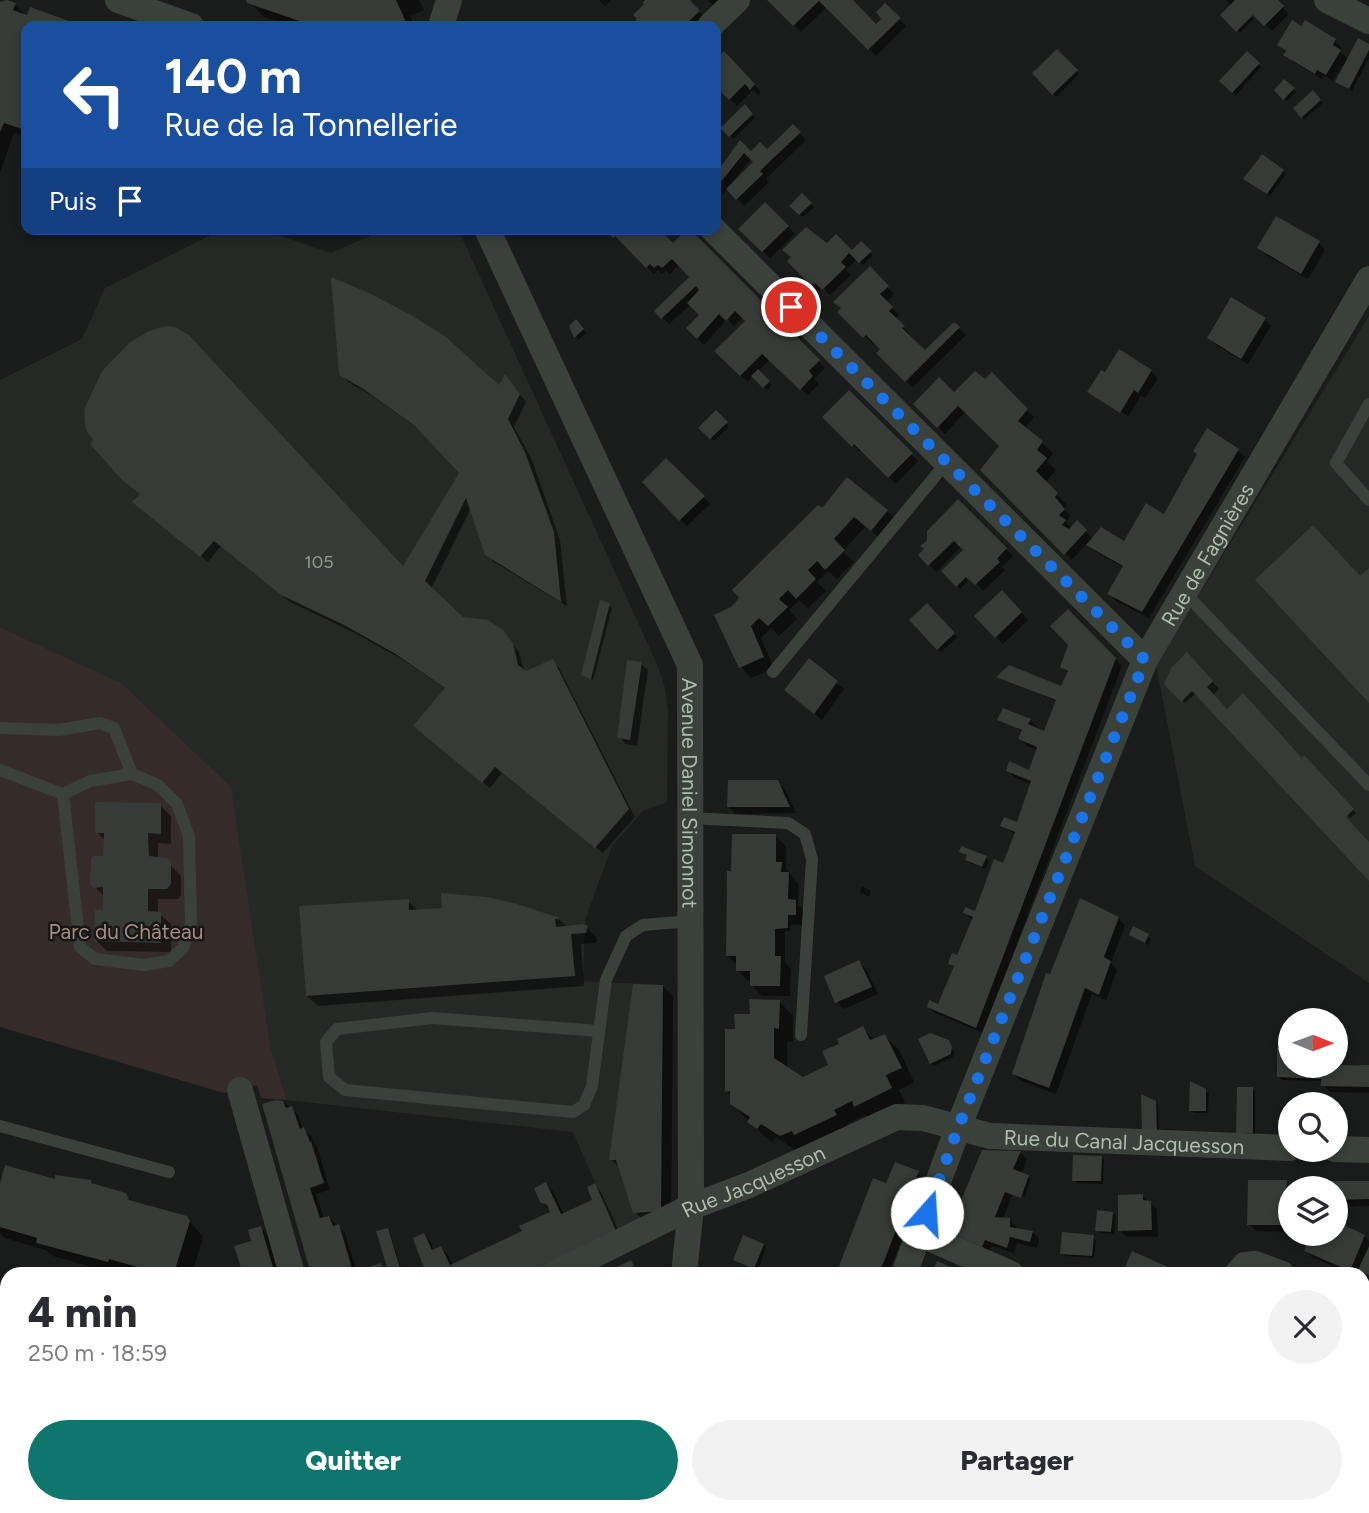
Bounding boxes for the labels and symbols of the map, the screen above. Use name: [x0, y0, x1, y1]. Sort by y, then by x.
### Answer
pin: [761, 277, 821, 337]
street label: Rue de Fagnières: [1155, 479, 1259, 630]
house number: 105: [304, 551, 334, 573]
street label: Avenue Daniel Simonnot: [678, 678, 703, 908]
park label: Parc du Château: [49, 919, 203, 944]
north arrow: [1278, 1008, 1348, 1078]
street label: Rue du Canal Jacquesson: [1003, 1124, 1245, 1159]
street label: Rue Jacquesson: [677, 1139, 829, 1222]
position arrow: [890, 1176, 964, 1250]

